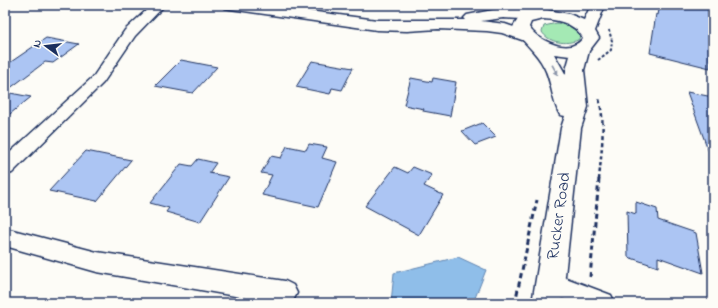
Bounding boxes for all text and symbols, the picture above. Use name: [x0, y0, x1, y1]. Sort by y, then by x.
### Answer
north arrow: [26, 26, 66, 66]
text: N: [29, 38, 46, 49]
one-way arrow: [552, 64, 558, 76]
street label: Rucker Road: [540, 170, 578, 261]

